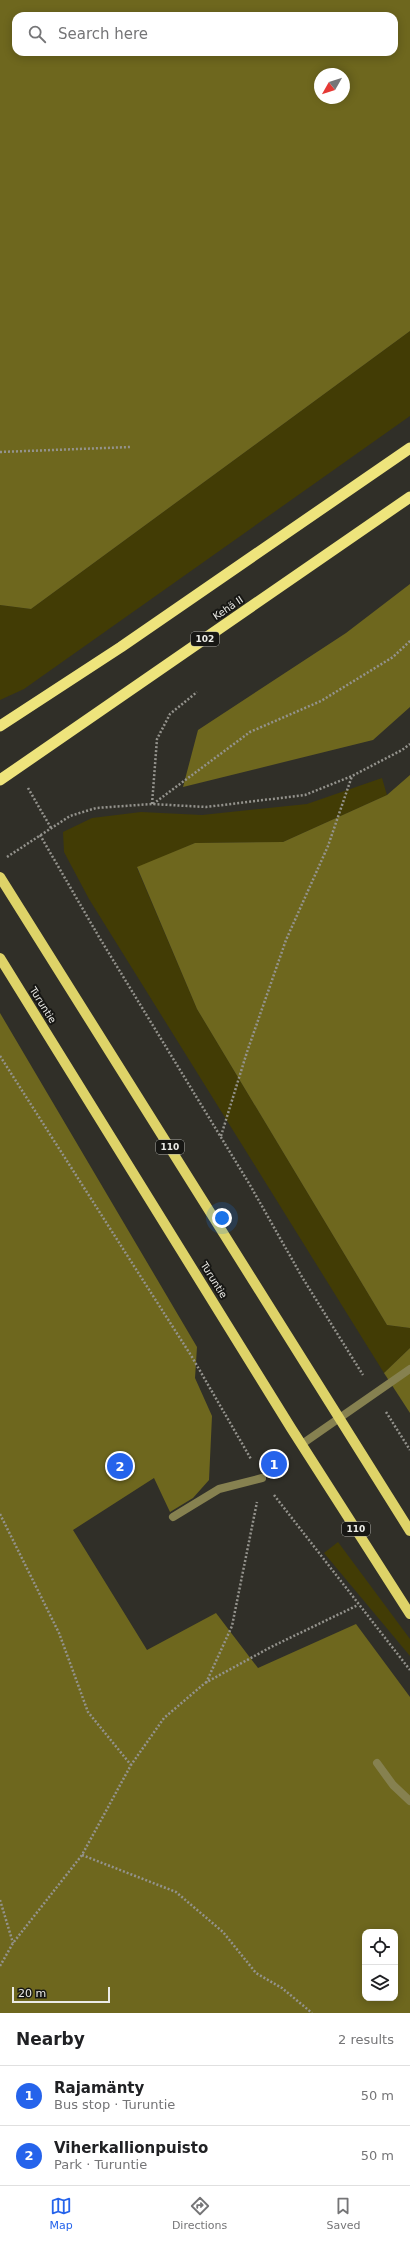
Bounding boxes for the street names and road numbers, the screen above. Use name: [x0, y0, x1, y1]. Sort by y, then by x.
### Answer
street label: Kehä II: [211, 594, 245, 622]
road number: 102: [191, 632, 219, 646]
street label: Turuntie: [27, 984, 58, 1025]
road number: 110: [156, 1140, 184, 1154]
street label: Turuntie: [198, 1259, 229, 1300]
road number: 110: [342, 1522, 370, 1536]

